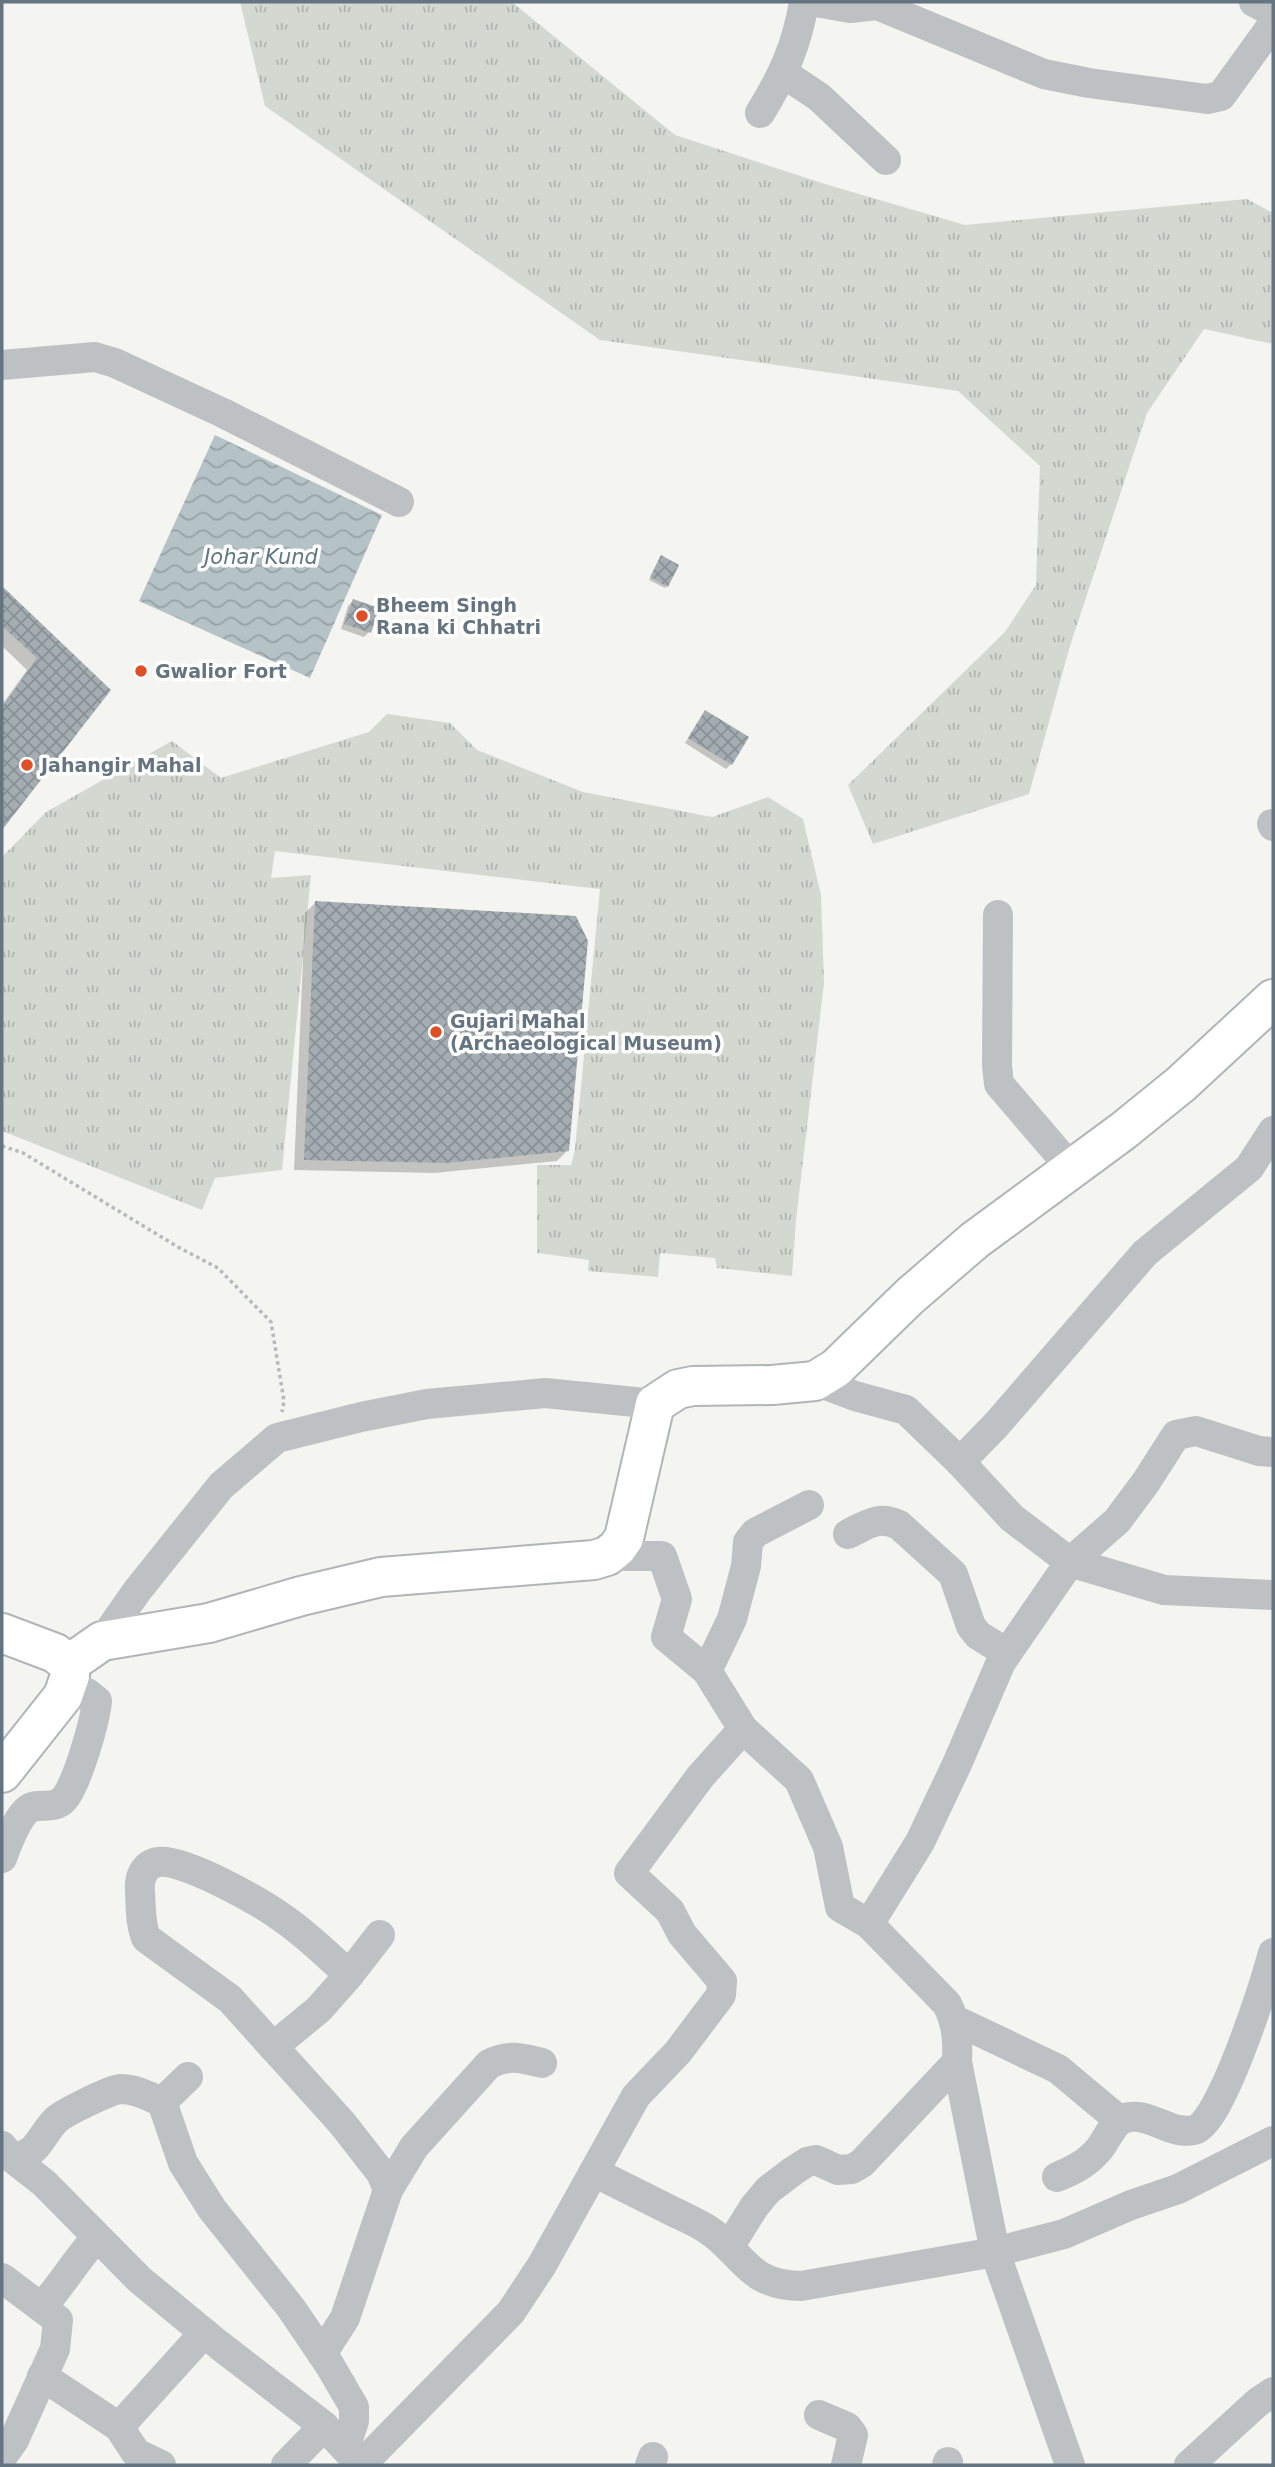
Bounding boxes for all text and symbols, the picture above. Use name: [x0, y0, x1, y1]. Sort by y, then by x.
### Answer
water label: Johar Kund: [200, 545, 319, 569]
place label: Bheem Singh Rana ki Chhatri: [376, 594, 541, 638]
marker: Bheem Singh Rana ki Chhatri: [354, 608, 370, 624]
place label: Gwalior Fort: [155, 660, 287, 682]
marker: Gwalior Fort: [133, 663, 149, 679]
place label: Jahangir Mahal: [39, 754, 201, 776]
marker: Jahangir Mahal: [19, 757, 35, 773]
place label: Gujari Mahal (Archaeological Museum): [450, 1010, 722, 1054]
marker: Gujari Mahal (Archaeological Museum): [428, 1024, 444, 1040]

